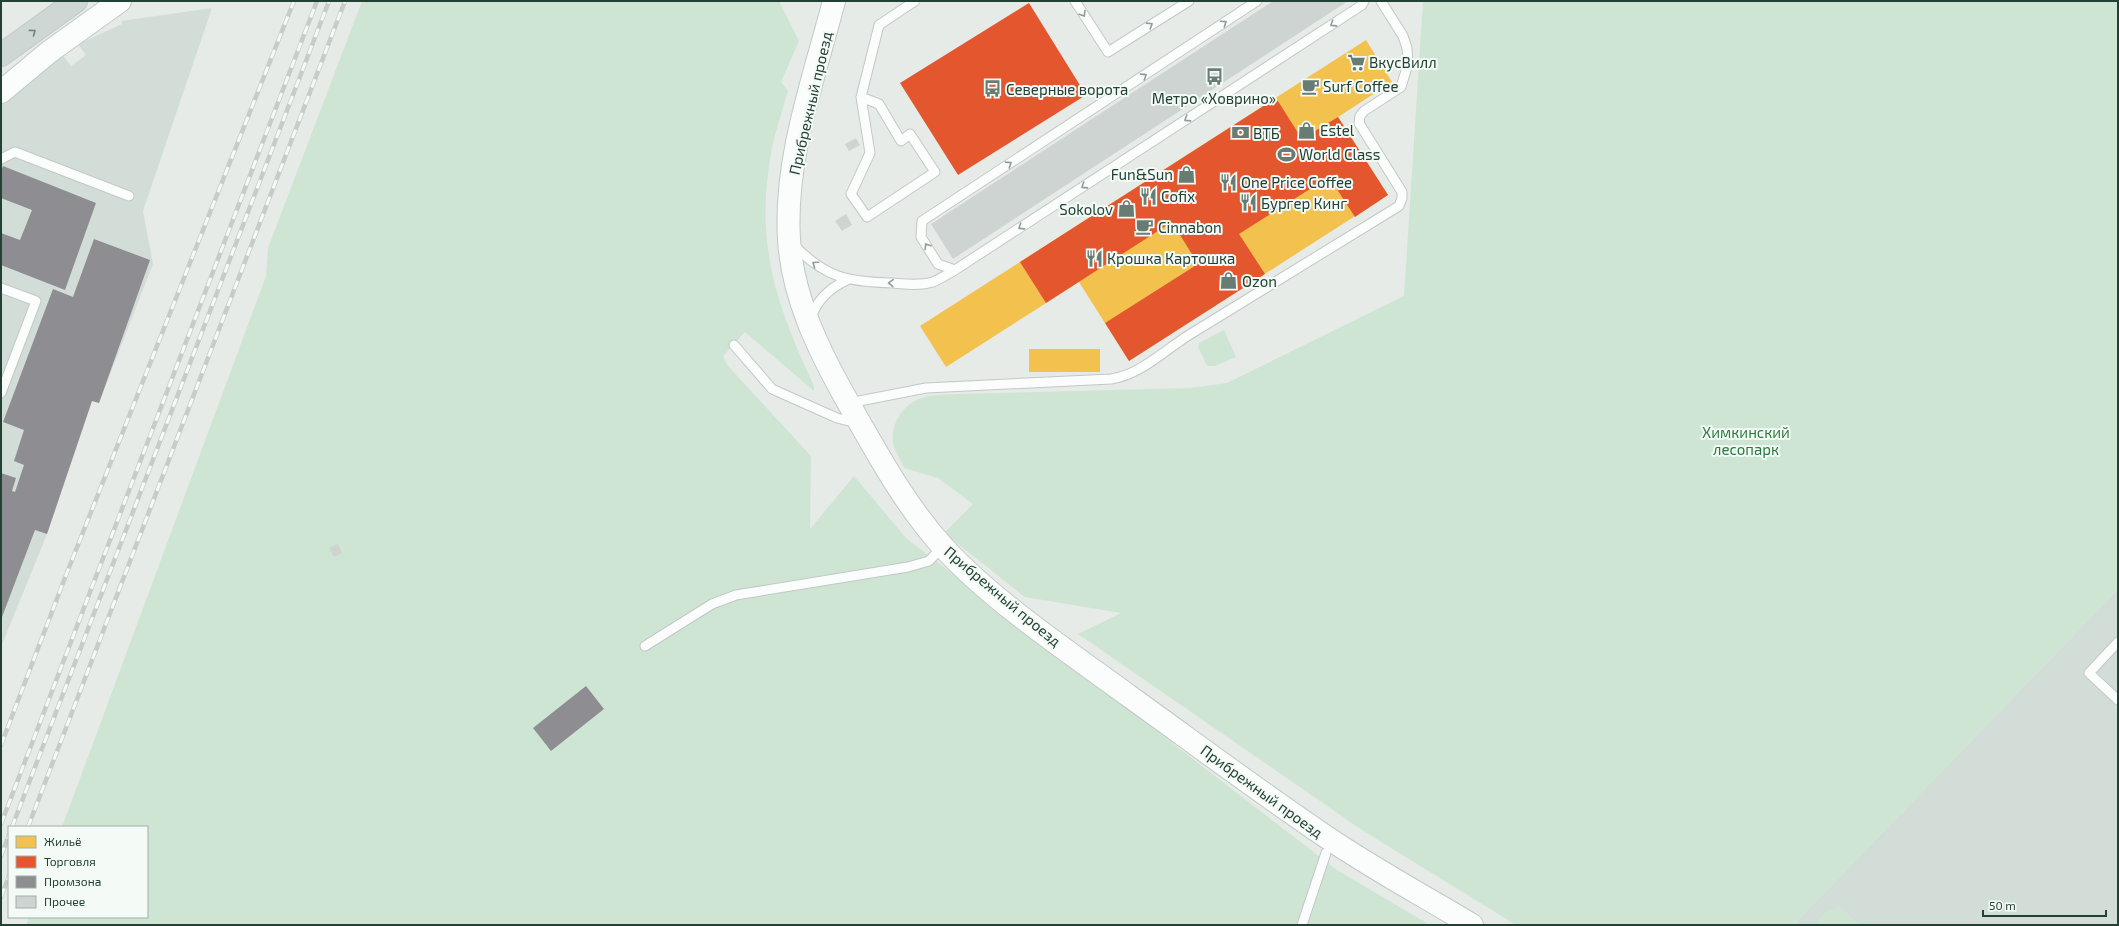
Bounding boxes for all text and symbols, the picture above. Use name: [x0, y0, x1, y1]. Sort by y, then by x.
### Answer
one-way arrow: [1078, 10, 1086, 17]
one-way arrow: [1330, 19, 1337, 27]
one-way arrow: [1220, 20, 1227, 28]
one-way arrow: [1146, 23, 1153, 30]
street label: Прибрежный проезд: [785, 29, 835, 176]
one-way arrow: [28, 30, 35, 37]
supermarket icon: ВкусВилл: [1346, 52, 1366, 72]
place label: ВкусВилл: [1369, 53, 1437, 72]
bus stop icon: Метро «Ховрино»: [1204, 67, 1224, 87]
one-way arrow: [1139, 74, 1146, 81]
cafe icon: Surf Coffee: [1300, 76, 1320, 96]
place label: Surf Coffee: [1323, 77, 1398, 95]
bus stop icon: Северные ворота: [983, 79, 1003, 99]
place label: Северные ворота: [1006, 80, 1128, 98]
place label: Метро «Ховрино»: [1152, 89, 1276, 107]
one-way arrow: [1185, 114, 1192, 121]
shop icon: Estel: [1297, 120, 1317, 140]
place label: Estel: [1320, 121, 1355, 139]
bank icon: ВТБ: [1230, 123, 1250, 143]
place label: ВТБ: [1253, 124, 1280, 142]
sports icon: World Class: [1276, 144, 1296, 164]
place label: World Class: [1299, 145, 1380, 163]
one-way arrow: [1005, 161, 1012, 169]
shop icon: Fun&Sun: [1176, 164, 1196, 184]
place label: Fun&Sun: [1111, 165, 1173, 183]
restaurant icon: One Price Coffee: [1218, 172, 1238, 192]
place label: One Price Coffee: [1241, 173, 1352, 191]
one-way arrow: [1081, 181, 1088, 189]
restaurant icon: Cofix: [1138, 186, 1158, 206]
place label: Cofix: [1161, 187, 1195, 205]
restaurant icon: Бургер Кинг: [1238, 193, 1258, 213]
place label: Бургер Кинг: [1261, 194, 1347, 213]
shop icon: Sokolov: [1116, 199, 1136, 219]
place label: Sokolov: [1059, 200, 1113, 218]
cafe icon: Cinnabon: [1135, 217, 1155, 237]
place label: Cinnabon: [1158, 218, 1222, 236]
one-way arrow: [1018, 222, 1025, 230]
one-way arrow: [924, 243, 932, 250]
restaurant icon: Крошка Картошка: [1084, 248, 1104, 268]
place label: Крошка Картошка: [1107, 249, 1235, 267]
one-way arrow: [812, 261, 819, 269]
shop icon: Ozon: [1219, 271, 1239, 291]
place label: Ozon: [1242, 272, 1277, 290]
one-way arrow: [888, 279, 894, 287]
park label: Химкинский лесопарк: [1702, 423, 1790, 458]
street label: Прибрежный проезд: [941, 542, 1065, 650]
street label: Прибрежный проезд: [1197, 741, 1327, 842]
legend: [8, 826, 148, 918]
text: Жильё: [44, 834, 81, 848]
text: Торговля: [44, 854, 96, 868]
text: Промзона: [44, 874, 101, 888]
scale bar: [1983, 892, 2106, 918]
text: Прочее: [44, 894, 85, 908]
text: 50 m: [1989, 898, 2016, 912]

